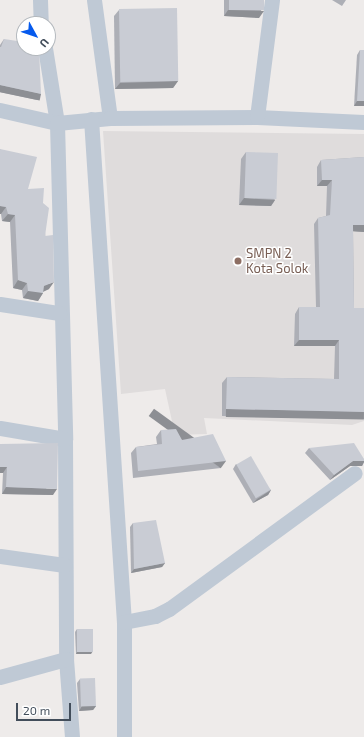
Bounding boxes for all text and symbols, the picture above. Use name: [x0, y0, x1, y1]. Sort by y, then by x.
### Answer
north arrow: [16, 16, 56, 56]
text: U: [37, 36, 52, 50]
place label: SMPN 2 Kota Solok: [246, 246, 308, 277]
marker: SMPN 2 Kota Solok: [233, 256, 243, 266]
scale bar: [18, 695, 73, 721]
text: 20 m: [23, 703, 50, 717]

